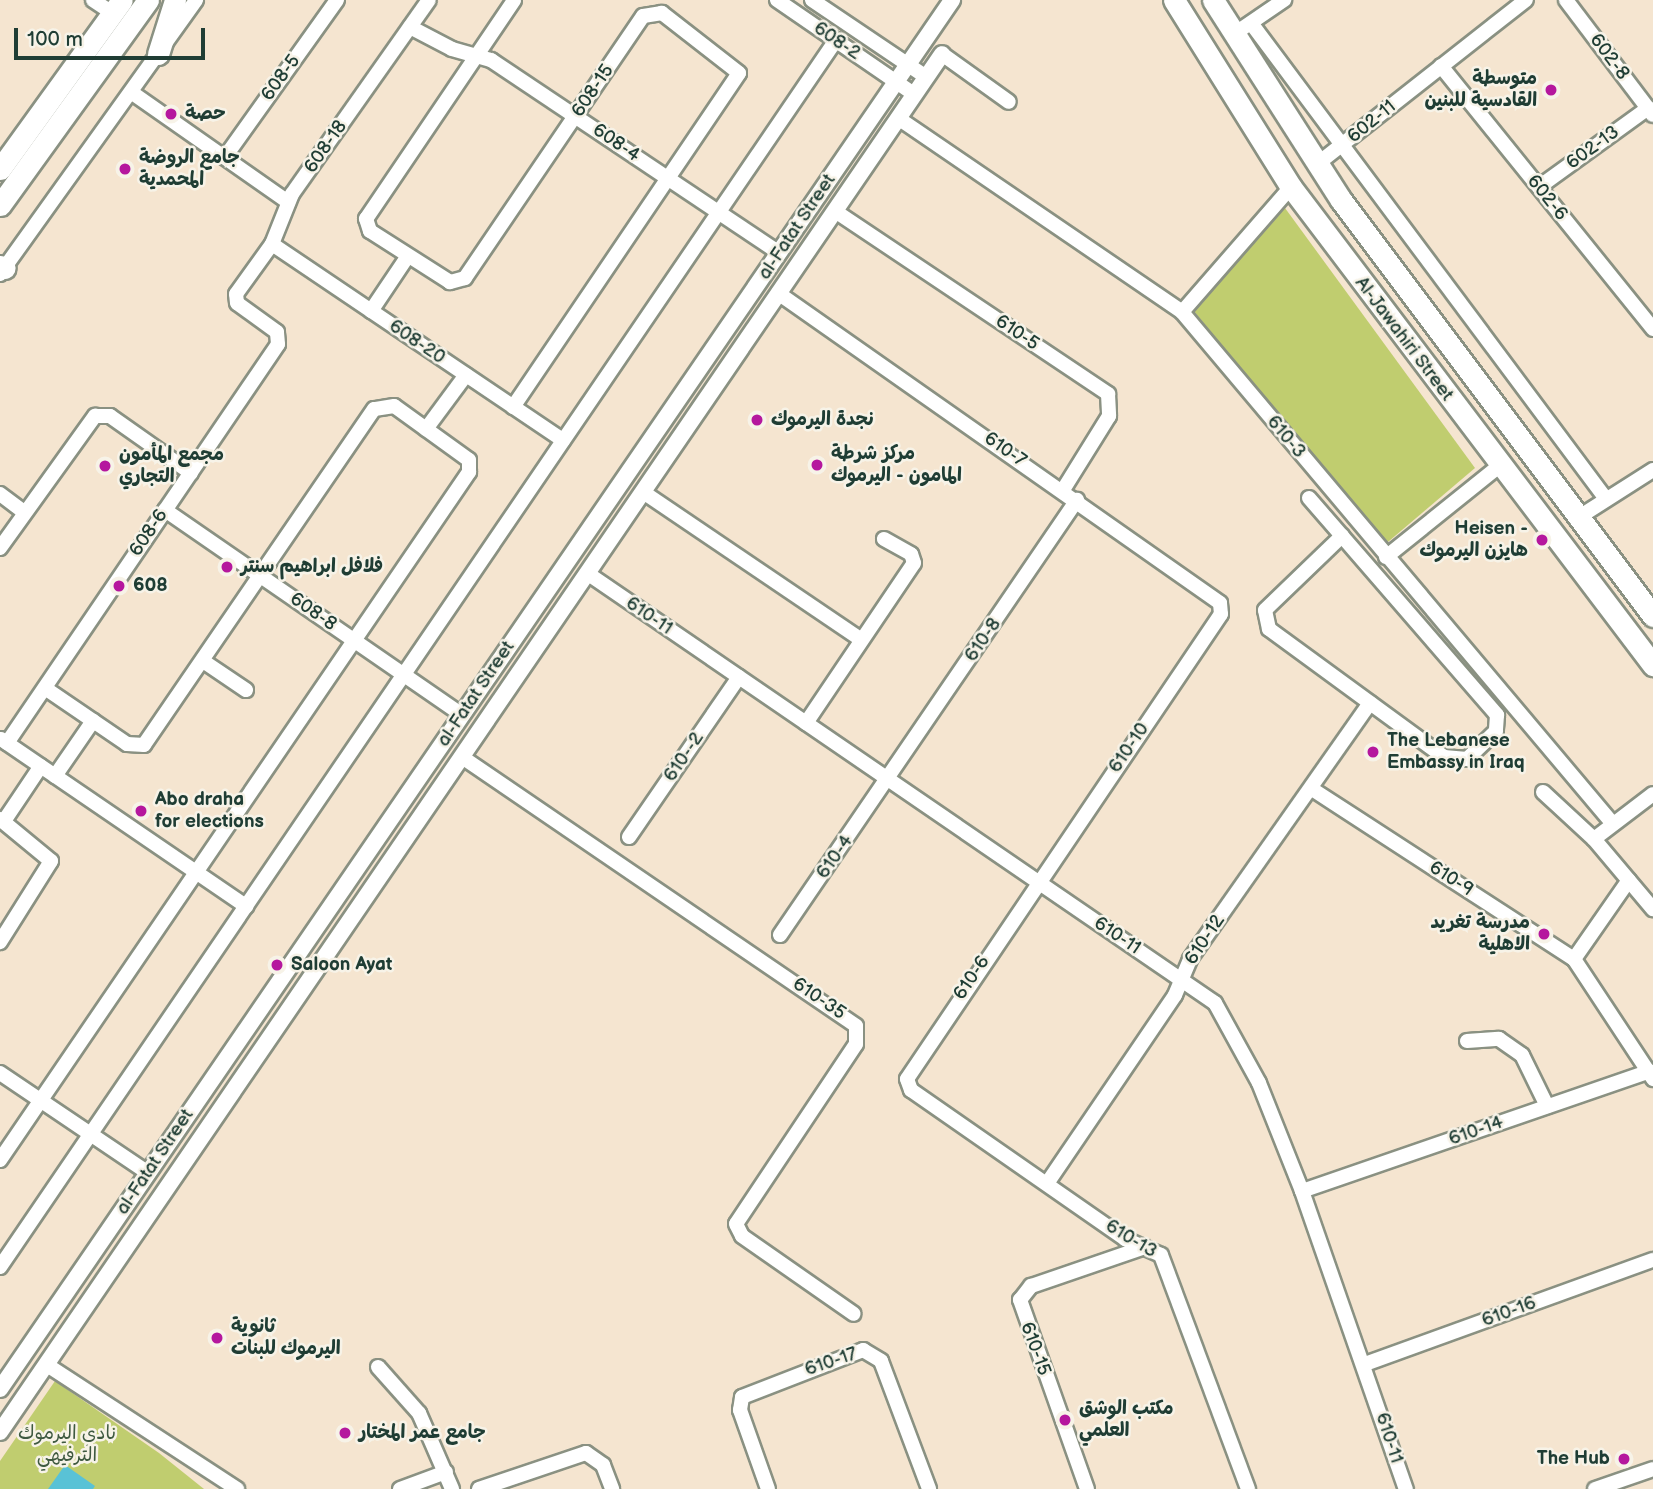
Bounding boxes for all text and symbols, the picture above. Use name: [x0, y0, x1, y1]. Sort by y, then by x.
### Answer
scale bar: [18, 14, 208, 58]
street label: 608-2: [809, 17, 865, 65]
text: 100 m: [27, 27, 83, 52]
street label: 602-8: [1584, 29, 1634, 85]
street label: 608-5: [257, 50, 305, 106]
street label: 608-15: [567, 60, 619, 122]
place label: متوسطة القادسية للبنين: [1424, 68, 1537, 112]
marker: متوسطة القادسية للبنين: [1543, 82, 1559, 98]
street label: 602-11: [1343, 96, 1401, 148]
place label: حصة: [185, 103, 226, 125]
marker: حصة: [163, 106, 179, 122]
street label: 608-18: [300, 116, 352, 178]
street label: 608-4: [588, 119, 644, 167]
street label: 602-13: [1562, 121, 1624, 175]
place label: جامع الروضة المحمدية: [139, 147, 240, 191]
marker: جامع الروضة المحمدية: [117, 161, 133, 177]
street label: al-Fatat Street: [753, 170, 841, 284]
street label: 602-6: [1522, 170, 1572, 226]
street label: Al-Jawahiri Street: [1350, 272, 1458, 406]
street label: 610-5: [991, 310, 1043, 356]
street label: 608-20: [384, 315, 450, 369]
place label: نجدة اليرموك: [771, 409, 874, 431]
street label: 610-3: [1262, 411, 1310, 463]
marker: نجدة اليرموك: [749, 412, 765, 428]
street label: 610-7: [979, 427, 1031, 473]
place label: مركز شرطة المامون - اليرموك: [831, 443, 962, 487]
place label: مجمع المأمون التجاري: [119, 444, 224, 488]
marker: مركز شرطة المامون - اليرموك: [809, 457, 825, 473]
marker: مجمع المأمون التجاري: [97, 458, 113, 474]
street label: 608-6: [125, 505, 173, 561]
place label: Heisen - هايزن اليرموك: [1420, 518, 1528, 562]
marker: Heisen - هايزن اليرموك: [1534, 532, 1550, 548]
place label: فلافل ابراهيم سنتر: [241, 556, 383, 578]
marker: فلافل ابراهيم سنتر: [219, 559, 235, 575]
place label: 608: [133, 575, 168, 597]
marker: 608: [111, 578, 127, 594]
street label: 608-8: [285, 588, 341, 636]
street label: 610-11: [621, 592, 677, 640]
street label: 610-8: [960, 614, 1006, 666]
street label: al-Fatat Street: [432, 637, 520, 751]
street label: 610-10: [1104, 719, 1154, 777]
street label: 610--2: [659, 728, 709, 786]
place label: The Lebanese Embassy in Iraq: [1387, 730, 1525, 774]
marker: The Lebanese Embassy in Iraq: [1365, 744, 1381, 760]
place label: Abo draha for elections: [155, 789, 264, 833]
marker: Abo draha for elections: [133, 803, 149, 819]
street label: 610-4: [812, 831, 858, 883]
street label: 610-9: [1425, 856, 1477, 902]
street label: 610-12: [1180, 911, 1230, 969]
street label: 610-11: [1089, 912, 1145, 960]
place label: مدرسة تغريد الاهلية: [1430, 912, 1530, 956]
marker: مدرسة تغريد الاهلية: [1536, 926, 1552, 942]
street label: 610-6: [949, 951, 995, 1005]
place label: Saloon Ayat: [291, 954, 392, 976]
marker: Saloon Ayat: [269, 957, 285, 973]
street label: 610-35: [788, 973, 850, 1025]
street label: al-Fatat Street: [111, 1105, 199, 1219]
street label: 610-14: [1446, 1111, 1506, 1151]
street label: 610-13: [1101, 1215, 1161, 1263]
street label: 610-16: [1479, 1292, 1539, 1332]
place label: ثانوية اليرموك للبنات: [231, 1316, 341, 1360]
street label: 610-15: [1015, 1319, 1055, 1379]
marker: ثانوية اليرموك للبنات: [209, 1330, 225, 1346]
street label: 610-17: [802, 1342, 860, 1382]
place label: مكتب الوشق العلمي: [1079, 1398, 1173, 1442]
street label: 610-11: [1370, 1410, 1408, 1466]
marker: مكتب الوشق العلمي: [1057, 1412, 1073, 1428]
place label: جامع عمر المختار: [359, 1422, 486, 1444]
park label: نادي اليرموك الترفيهي: [18, 1423, 116, 1467]
marker: جامع عمر المختار: [337, 1425, 353, 1441]
place label: The Hub: [1537, 1448, 1610, 1470]
marker: The Hub: [1616, 1451, 1632, 1467]

